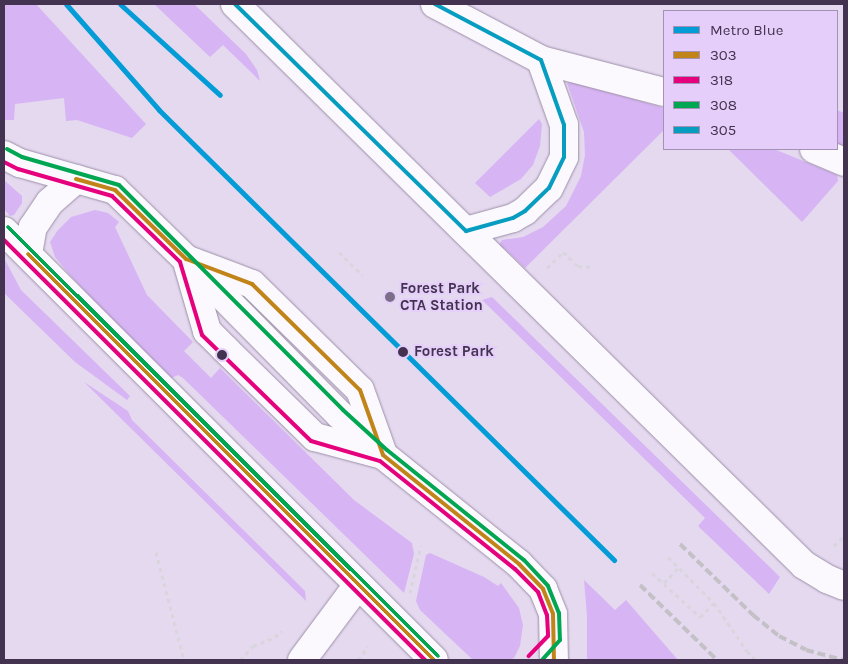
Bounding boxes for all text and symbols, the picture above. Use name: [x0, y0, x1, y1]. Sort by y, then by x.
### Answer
legend: [663, 10, 838, 150]
text: Metro Blue: [710, 21, 784, 39]
text: 303: [710, 46, 737, 64]
text: 318: [710, 71, 733, 89]
text: 308: [710, 96, 737, 114]
text: 305: [710, 121, 736, 139]
place label: Forest Park CTA Station: [400, 279, 483, 314]
marker: Forest Park CTA Station: [384, 291, 396, 303]
place label: Forest Park: [414, 343, 494, 361]
marker: Forest Park: [396, 345, 410, 359]
unlabelled marker: [217, 350, 227, 360]

